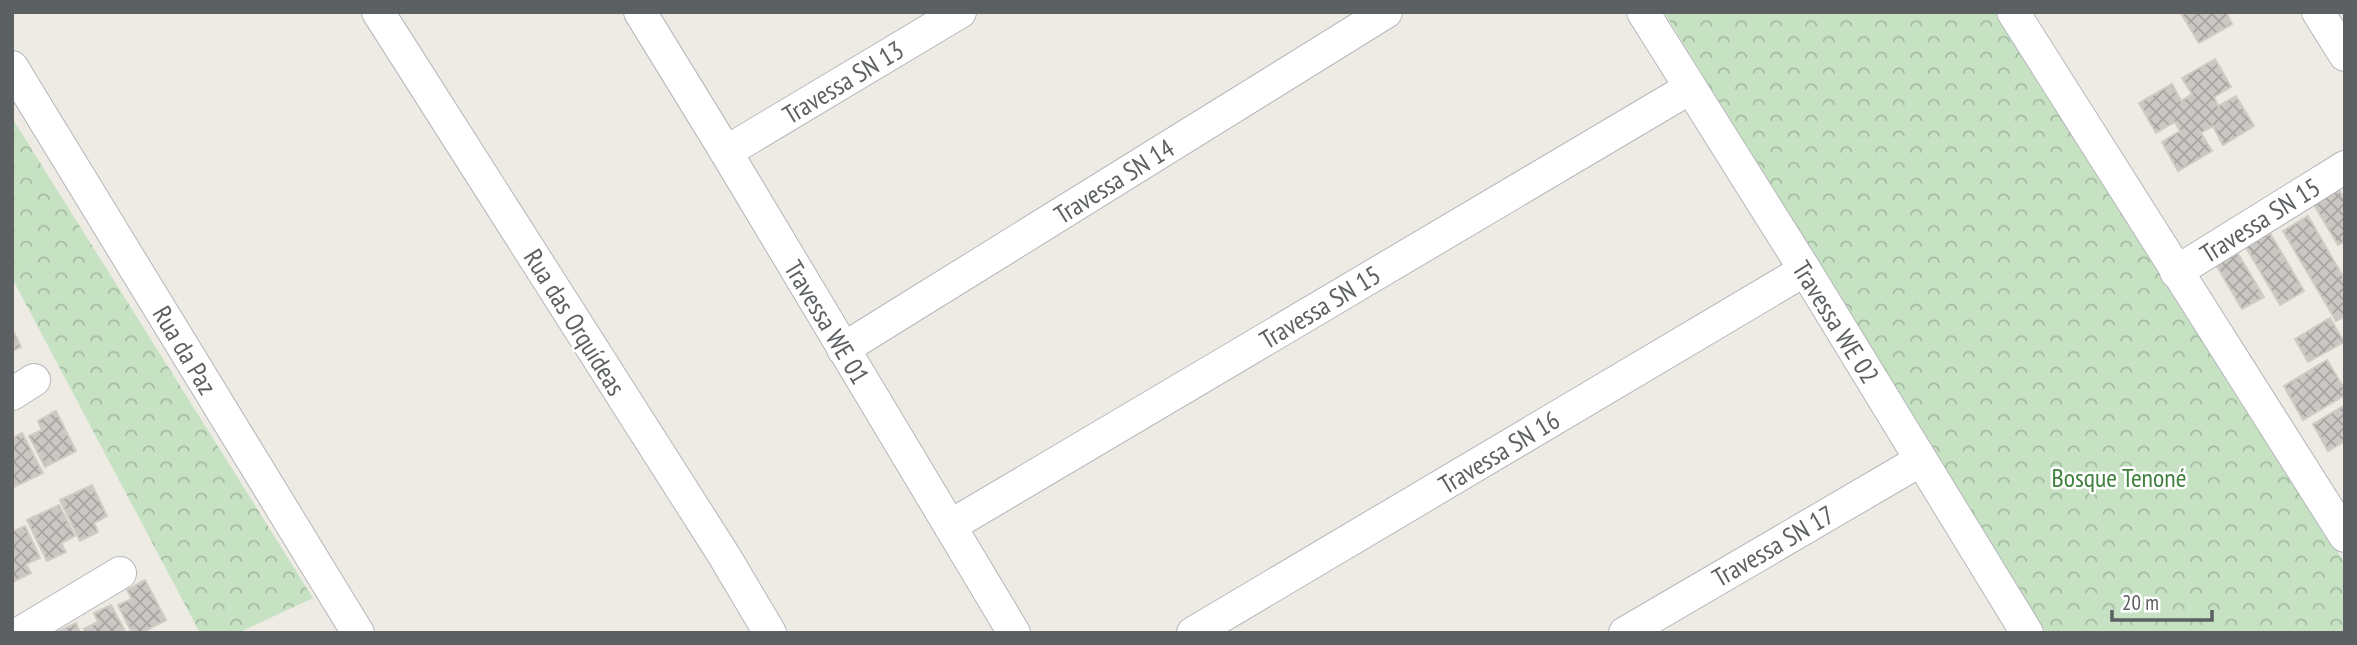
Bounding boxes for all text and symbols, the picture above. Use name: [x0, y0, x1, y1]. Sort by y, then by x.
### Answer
street label: Travessa SN 13: [777, 33, 909, 131]
street label: Travessa SN 14: [1048, 131, 1180, 231]
street label: Travessa SN 15: [2194, 170, 2326, 270]
street label: Rua das Orquídeas: [517, 243, 633, 401]
street label: Travessa WE 01: [777, 254, 877, 390]
street label: Travessa WE 02: [1785, 255, 1887, 389]
street label: Travessa SN 15: [1254, 258, 1386, 356]
street label: Rua da Paz: [146, 300, 224, 400]
street label: Travessa SN 16: [1433, 403, 1565, 501]
park label: Bosque Tenoné: [2052, 461, 2186, 494]
street label: Travessa SN 17: [1706, 498, 1840, 594]
scale bar: [2112, 578, 2212, 622]
text: 20 m: [2122, 589, 2159, 616]

